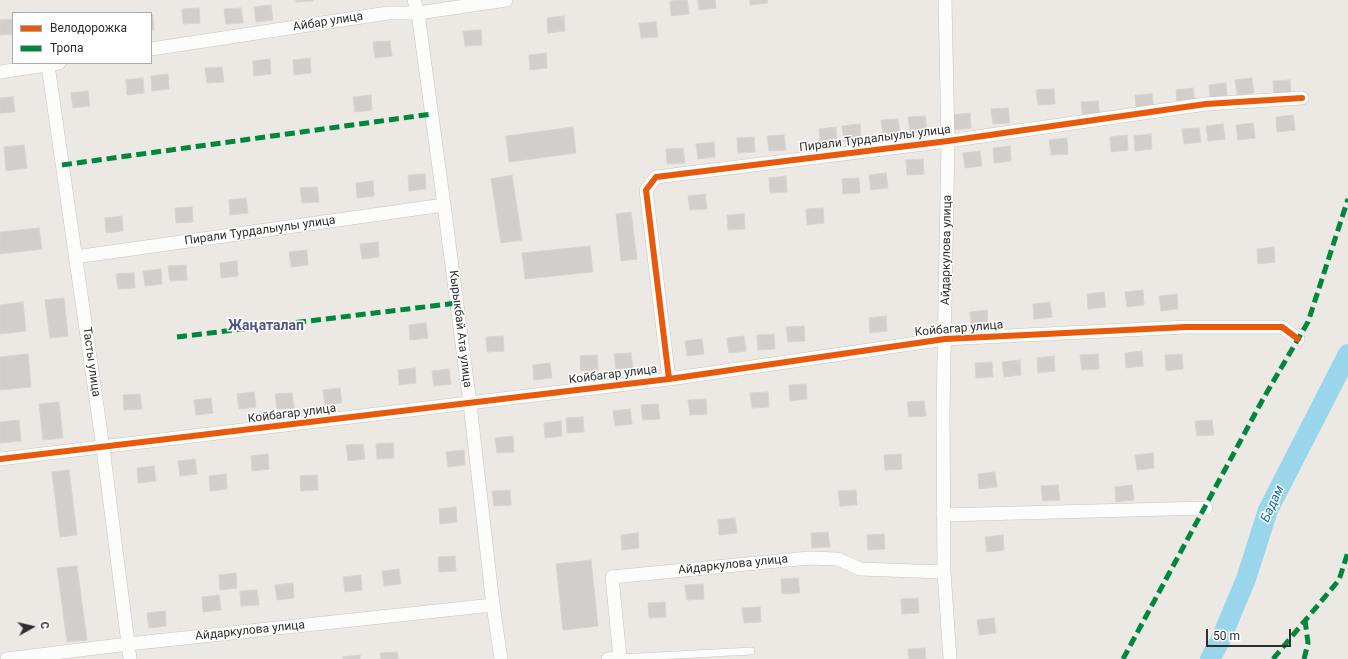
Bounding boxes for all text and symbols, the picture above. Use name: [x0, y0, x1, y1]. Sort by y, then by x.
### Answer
street label: Айбар улица: [292, 9, 364, 35]
legend: [12, 12, 152, 64]
text: Велодорожка: [50, 21, 127, 35]
text: Тропа: [50, 41, 84, 55]
street label: Пирали Турдалыулы улица: [799, 123, 951, 155]
street label: Айдаркулова улица: [939, 195, 955, 305]
street label: Пирали Турдалыулы улица: [184, 213, 336, 249]
street label: Кырыкбай Ата улица: [446, 269, 474, 389]
district label: Жаңаталап: [228, 318, 304, 334]
street label: Койбагар улица: [914, 318, 1004, 340]
street label: Тасты улица: [79, 326, 103, 398]
street label: Койбагар улица: [568, 362, 658, 388]
street label: Койбагар улица: [247, 401, 337, 427]
water label: Бадам: [1258, 483, 1288, 525]
street label: Айдаркулова улица: [677, 552, 789, 578]
north arrow: [12, 607, 52, 647]
street label: Айдаркулова улица: [194, 618, 306, 644]
text: С: [37, 621, 51, 630]
scale bar: [1208, 621, 1293, 647]
text: 50 m: [1213, 629, 1240, 643]

